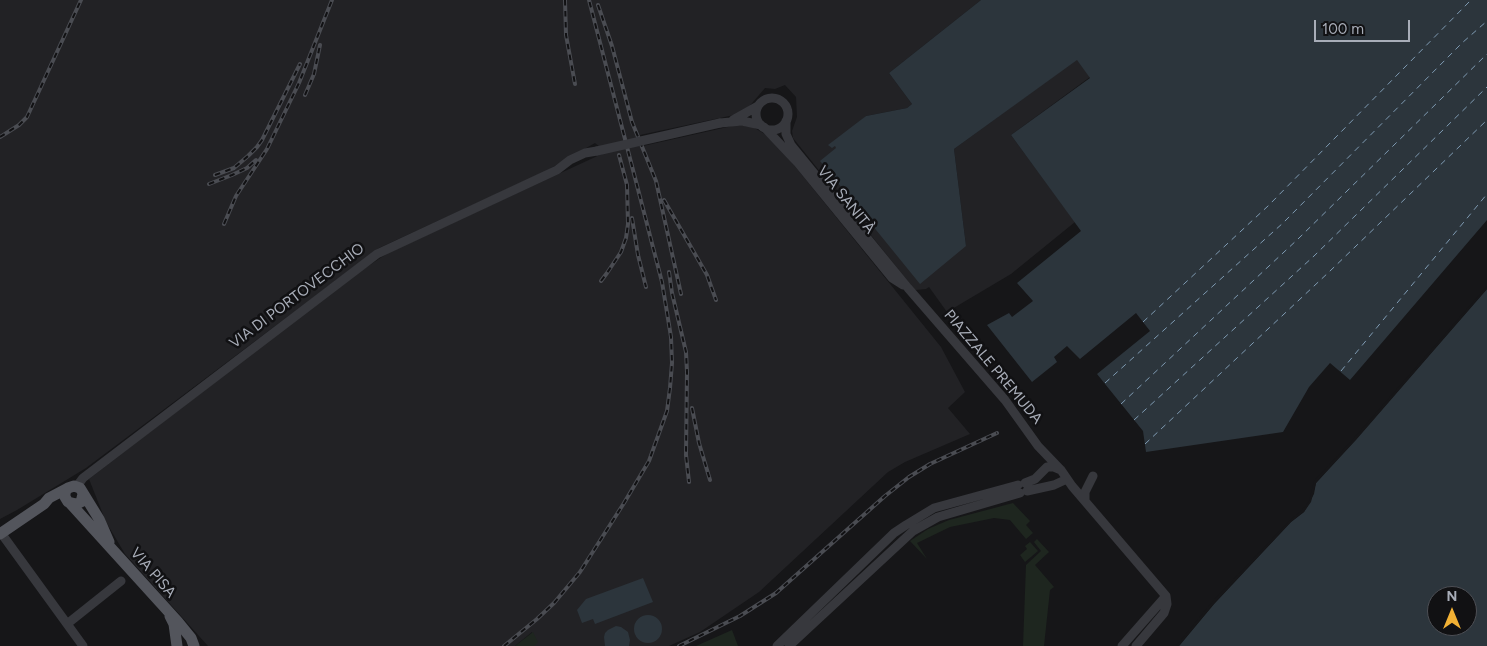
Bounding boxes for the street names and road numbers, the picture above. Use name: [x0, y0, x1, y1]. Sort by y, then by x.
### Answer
street label: VIA SANITÀ: [813, 163, 879, 237]
street label: VIA DI PORTOVECCHIO: [226, 240, 368, 352]
street label: PIAZZALE PREMUDA: [940, 306, 1046, 428]
street label: VIA PISA: [126, 544, 180, 602]

